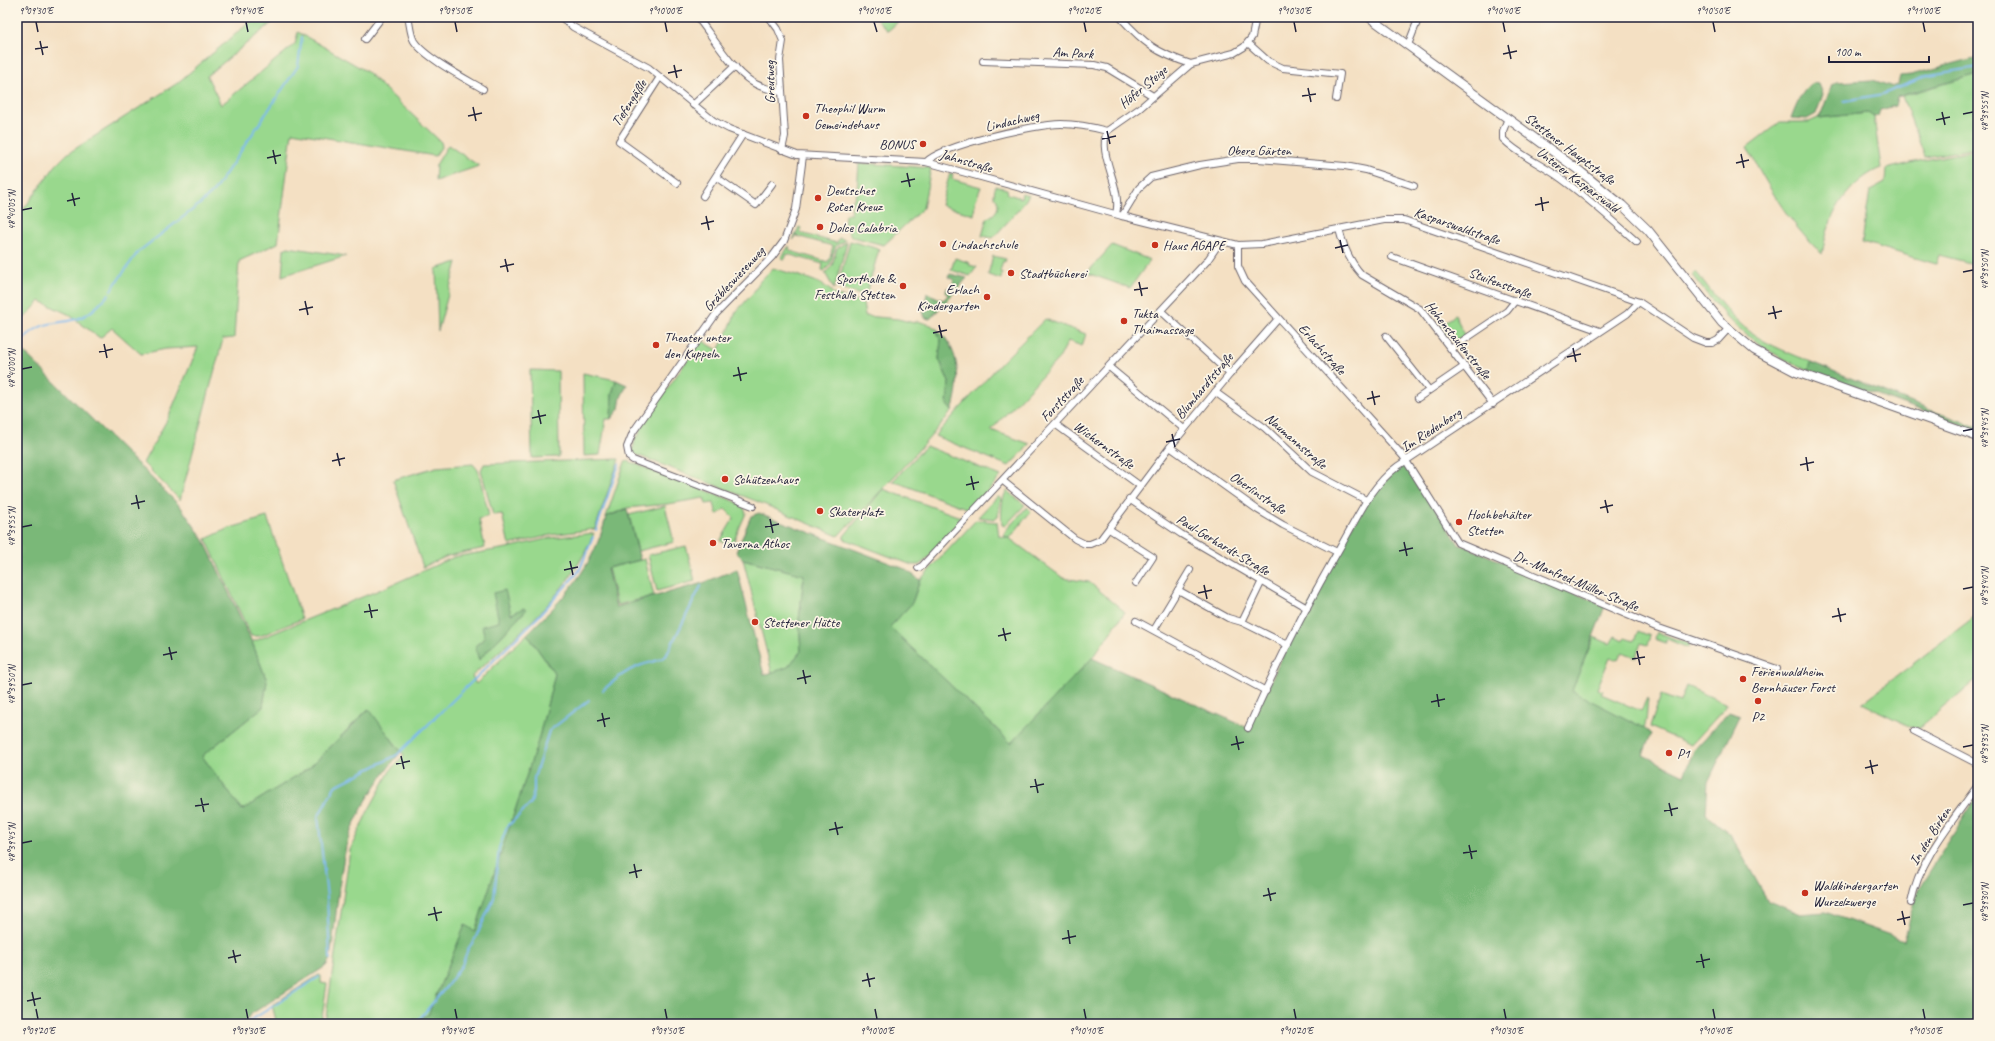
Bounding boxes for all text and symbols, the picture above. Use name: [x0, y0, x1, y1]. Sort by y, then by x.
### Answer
text: 9°09'30"E: [19, 4, 55, 17]
text: 9°09'40"E: [229, 4, 265, 17]
text: 9°09'50"E: [438, 4, 474, 17]
text: 9°10'00"E: [648, 4, 684, 17]
text: 9°10'10"E: [857, 4, 893, 17]
text: 9°10'20"E: [1067, 4, 1103, 17]
text: 9°10'30"E: [1277, 4, 1313, 17]
text: 9°10'40"E: [1486, 4, 1522, 17]
text: 9°10'50"E: [1696, 4, 1732, 17]
text: 9°11'00"E: [1906, 4, 1942, 17]
scale bar: [1829, 38, 1929, 64]
street label: Am Park: [1052, 43, 1095, 63]
text: 100 m: [1835, 44, 1862, 60]
street label: Greutweg: [761, 59, 779, 104]
street label: Höfer Steige: [1115, 61, 1172, 112]
street label: Tiefengäßle: [608, 75, 651, 129]
text: 48°39'55"N: [1978, 90, 1991, 132]
place label: Theophil Wurm Gemeindehaus: [814, 100, 886, 133]
street label: Lindachweg: [983, 106, 1042, 135]
street label: Stettener Hauptstraße: [1521, 109, 1620, 189]
marker: Theophil Wurm Gemeindehaus: [801, 111, 811, 121]
place label: BONUS: [879, 136, 917, 153]
marker: BONUS: [918, 139, 928, 149]
street label: Obere Gärten: [1227, 142, 1292, 159]
street label: Unterer Kasparswald: [1533, 143, 1625, 218]
street label: Jahnstraße: [937, 145, 995, 177]
place label: Deutsches Rotes Kreuz: [826, 182, 883, 215]
text: 48°40'05"N: [5, 188, 18, 230]
marker: Deutsches Rotes Kreuz: [813, 193, 823, 203]
street label: Kasparswaldstraße: [1412, 203, 1503, 249]
place label: Dolce Calabria: [828, 219, 898, 236]
marker: Dolce Calabria: [815, 222, 825, 232]
place label: Lindachschule: [951, 236, 1019, 253]
place label: Haus AGAPE: [1163, 237, 1227, 254]
marker: Lindachschule: [938, 239, 948, 249]
marker: Haus AGAPE: [1150, 240, 1160, 250]
street label: Gräbleswiesenweg: [700, 242, 769, 315]
text: 48°39'50"N: [1978, 248, 1991, 290]
street label: Stuifenstraße: [1466, 264, 1535, 303]
place label: Stadtbücherei: [1019, 265, 1089, 282]
marker: Stadtbücherei: [1006, 268, 1016, 278]
place label: Sporthalle & Festhalle Stetten: [814, 270, 897, 303]
marker: Sporthalle & Festhalle Stetten: [898, 281, 908, 291]
place label: Erlach Kindergarten: [917, 281, 980, 314]
marker: Erlach Kindergarten: [982, 292, 992, 302]
street label: Hohenstaufenstraße: [1421, 297, 1496, 384]
place label: Tukta Thaimassage: [1132, 305, 1195, 338]
marker: Tukta Thaimassage: [1119, 316, 1129, 326]
street label: Erlachstraße: [1295, 320, 1350, 379]
place label: Theater unter den Kuppeln: [664, 329, 732, 362]
marker: Theater unter den Kuppeln: [651, 340, 661, 350]
text: 48°40'00"N: [5, 347, 18, 389]
street label: Blumhardtstraße: [1171, 348, 1238, 423]
street label: Forststraße: [1037, 372, 1088, 425]
street label: Im Riedenberg: [1398, 404, 1465, 456]
text: 48°39'45"N: [1978, 407, 1991, 449]
street label: Naumannstraße: [1262, 409, 1332, 473]
street label: Wichernstraße: [1070, 417, 1139, 473]
street label: Oberlinstraße: [1227, 468, 1291, 519]
place label: Schützenhaus: [733, 471, 799, 488]
marker: Schützenhaus: [720, 474, 730, 484]
place label: Skaterplatz: [828, 503, 884, 520]
text: 48°39'55"N: [5, 505, 18, 547]
marker: Skaterplatz: [815, 506, 825, 516]
place label: Hochbehälter Stetten: [1467, 506, 1532, 539]
street label: Paul-Gerhardt-Straße: [1174, 511, 1274, 580]
marker: Hochbehälter Stetten: [1454, 517, 1464, 527]
place label: Taverna Athos: [721, 535, 791, 552]
marker: Taverna Athos: [708, 538, 718, 548]
street label: Dr.-Manfred-Müller-Straße: [1511, 547, 1642, 616]
text: 48°39'40"N: [1978, 565, 1991, 607]
place label: Stettener Hütte: [763, 614, 841, 631]
marker: Stettener Hütte: [750, 617, 760, 627]
text: 48°39'50"N: [5, 663, 18, 705]
place label: Ferienwaldheim Bernhäuser Forst: [1751, 663, 1836, 696]
marker: Ferienwaldheim Bernhäuser Forst: [1738, 674, 1748, 684]
marker: P2: [1753, 696, 1763, 706]
place label: P2: [1752, 708, 1766, 725]
text: 48°39'35"N: [1978, 723, 1991, 765]
place label: P1: [1677, 745, 1690, 762]
marker: P1: [1664, 748, 1674, 758]
street label: In den Birken: [1905, 803, 1955, 868]
text: 48°39'45"N: [5, 821, 18, 863]
place label: Waldkindergarten Wurzelzwerge: [1813, 877, 1898, 910]
text: 48°39'30"N: [1978, 881, 1991, 923]
marker: Waldkindergarten Wurzelzwerge: [1800, 888, 1810, 898]
text: 9°09'20"E: [21, 1024, 57, 1037]
text: 9°09'30"E: [231, 1024, 267, 1037]
text: 9°09'40"E: [440, 1024, 476, 1037]
text: 9°09'50"E: [650, 1024, 686, 1037]
text: 9°10'00"E: [860, 1024, 896, 1037]
text: 9°10'10"E: [1069, 1024, 1105, 1037]
text: 9°10'20"E: [1279, 1024, 1315, 1037]
text: 9°10'30"E: [1489, 1024, 1525, 1037]
text: 9°10'40"E: [1698, 1024, 1734, 1037]
text: 9°10'50"E: [1908, 1024, 1944, 1037]

